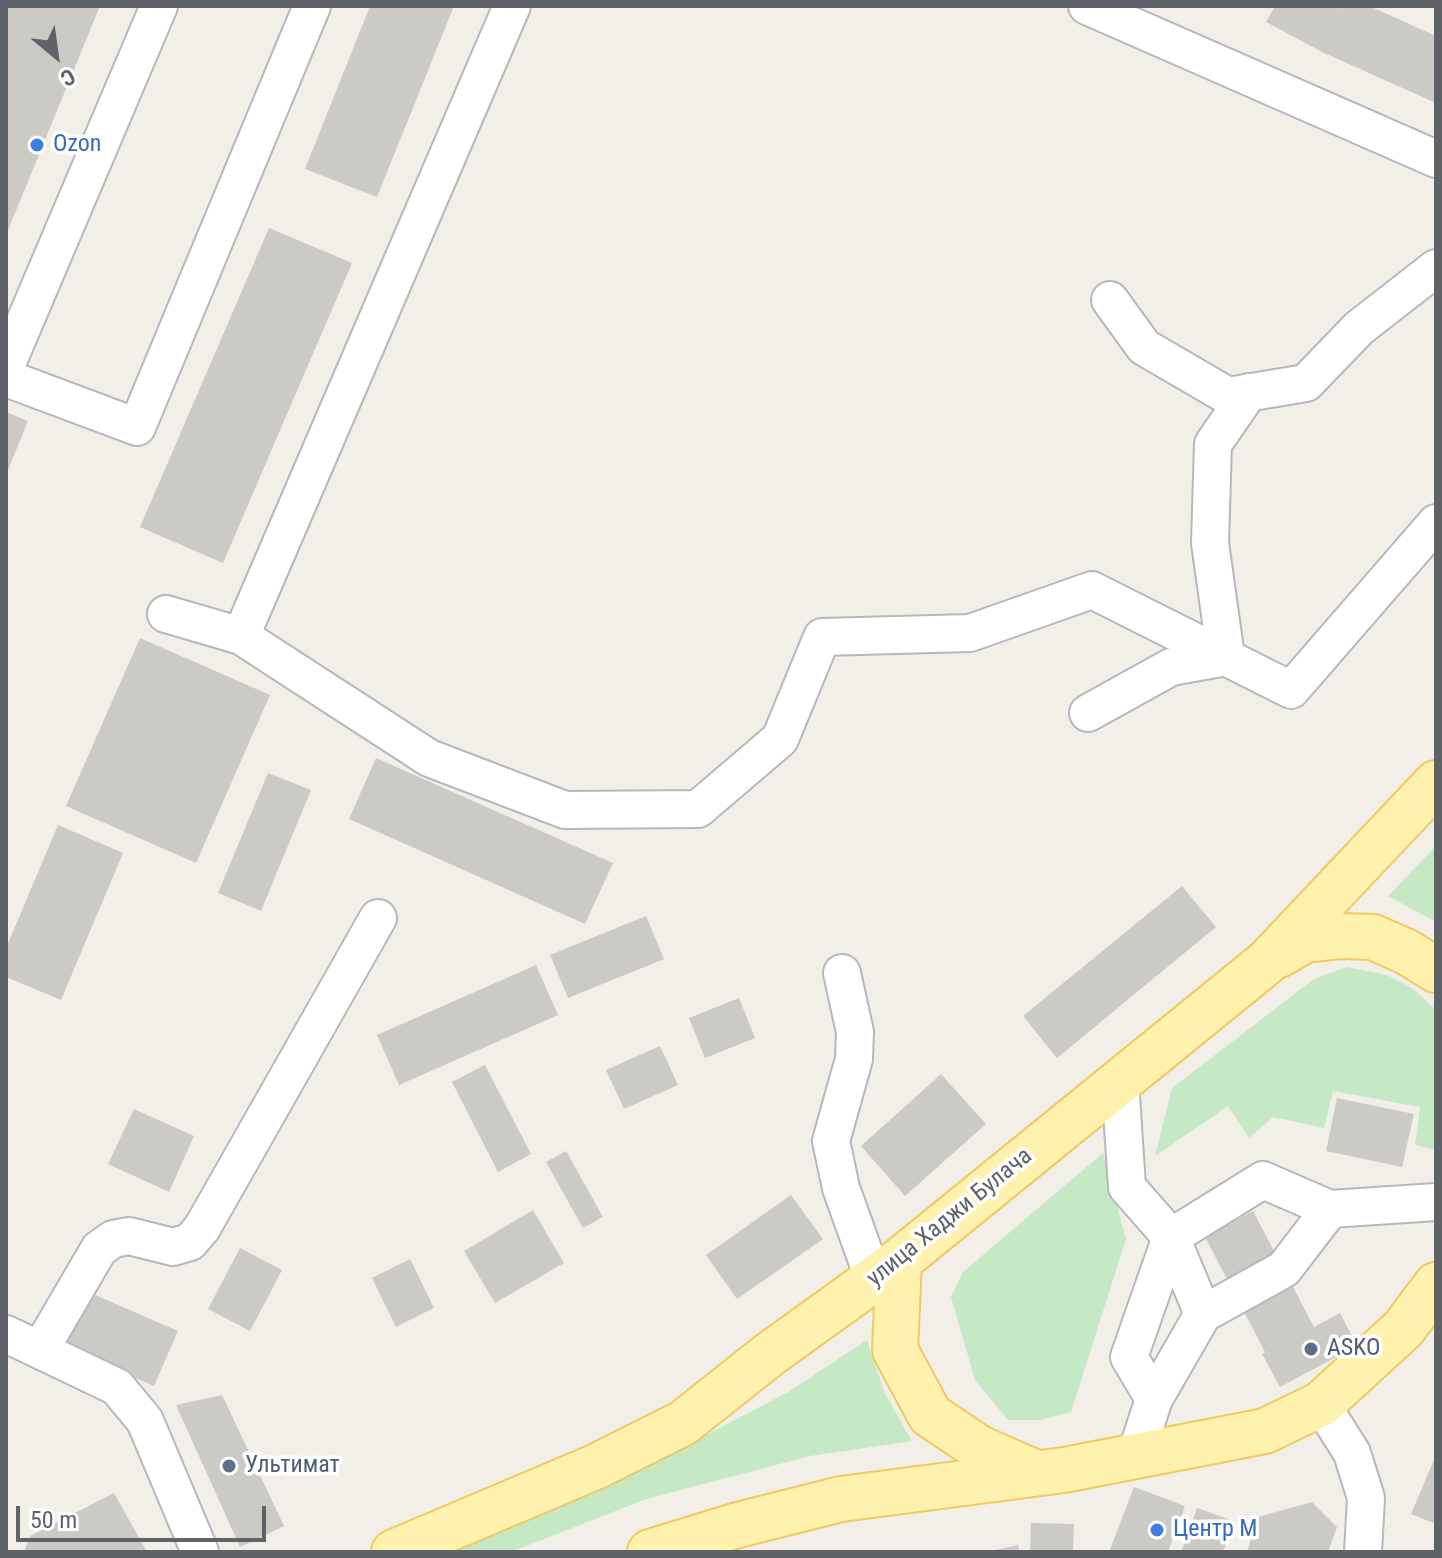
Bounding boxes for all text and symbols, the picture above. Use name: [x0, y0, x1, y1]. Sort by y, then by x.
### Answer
north arrow: [16, 16, 96, 96]
text: С: [56, 63, 79, 91]
place label: Ozon: [53, 131, 101, 159]
marker: Ozon: [28, 136, 46, 154]
street label: улица Хаджи Булача: [862, 1143, 1038, 1293]
place label: ASKO: [1327, 1335, 1380, 1363]
marker: ASKO: [1302, 1340, 1320, 1358]
place label: Ультимат: [245, 1452, 340, 1480]
marker: Ультимат: [220, 1457, 238, 1475]
scale bar: [20, 1490, 270, 1540]
text: 50 m: [30, 1506, 77, 1534]
place label: Центр М: [1173, 1516, 1257, 1544]
marker: Центр М: [1148, 1521, 1166, 1539]

